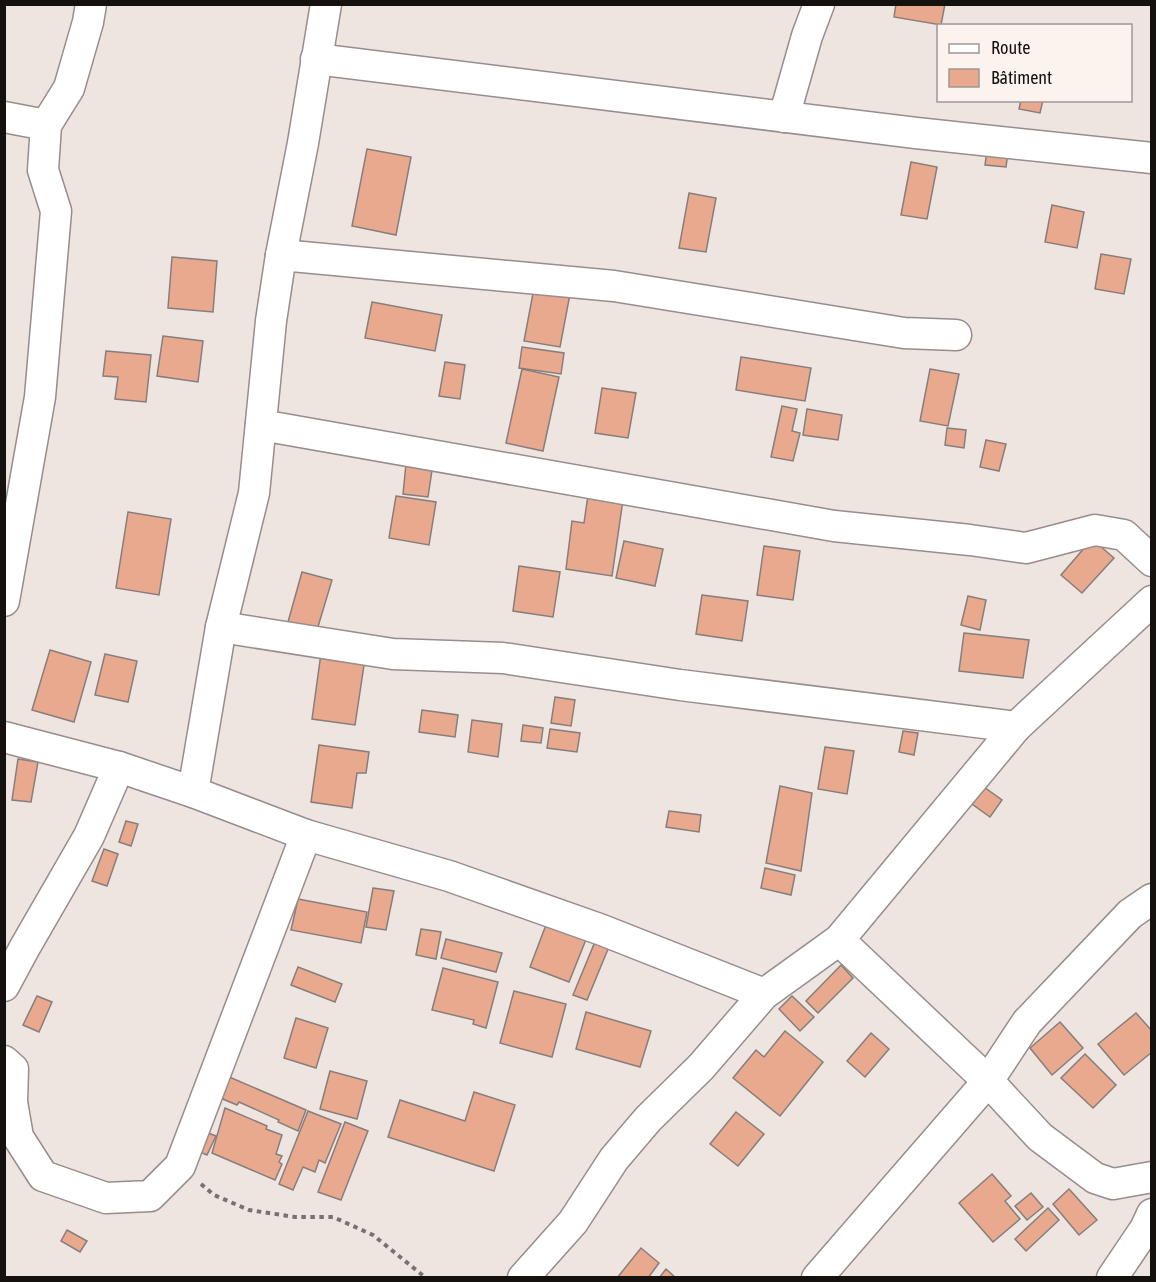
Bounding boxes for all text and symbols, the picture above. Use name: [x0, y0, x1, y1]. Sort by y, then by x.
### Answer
legend: [937, 24, 1132, 102]
text: Route: [991, 37, 1030, 58]
text: Bâtiment: [991, 67, 1052, 88]

